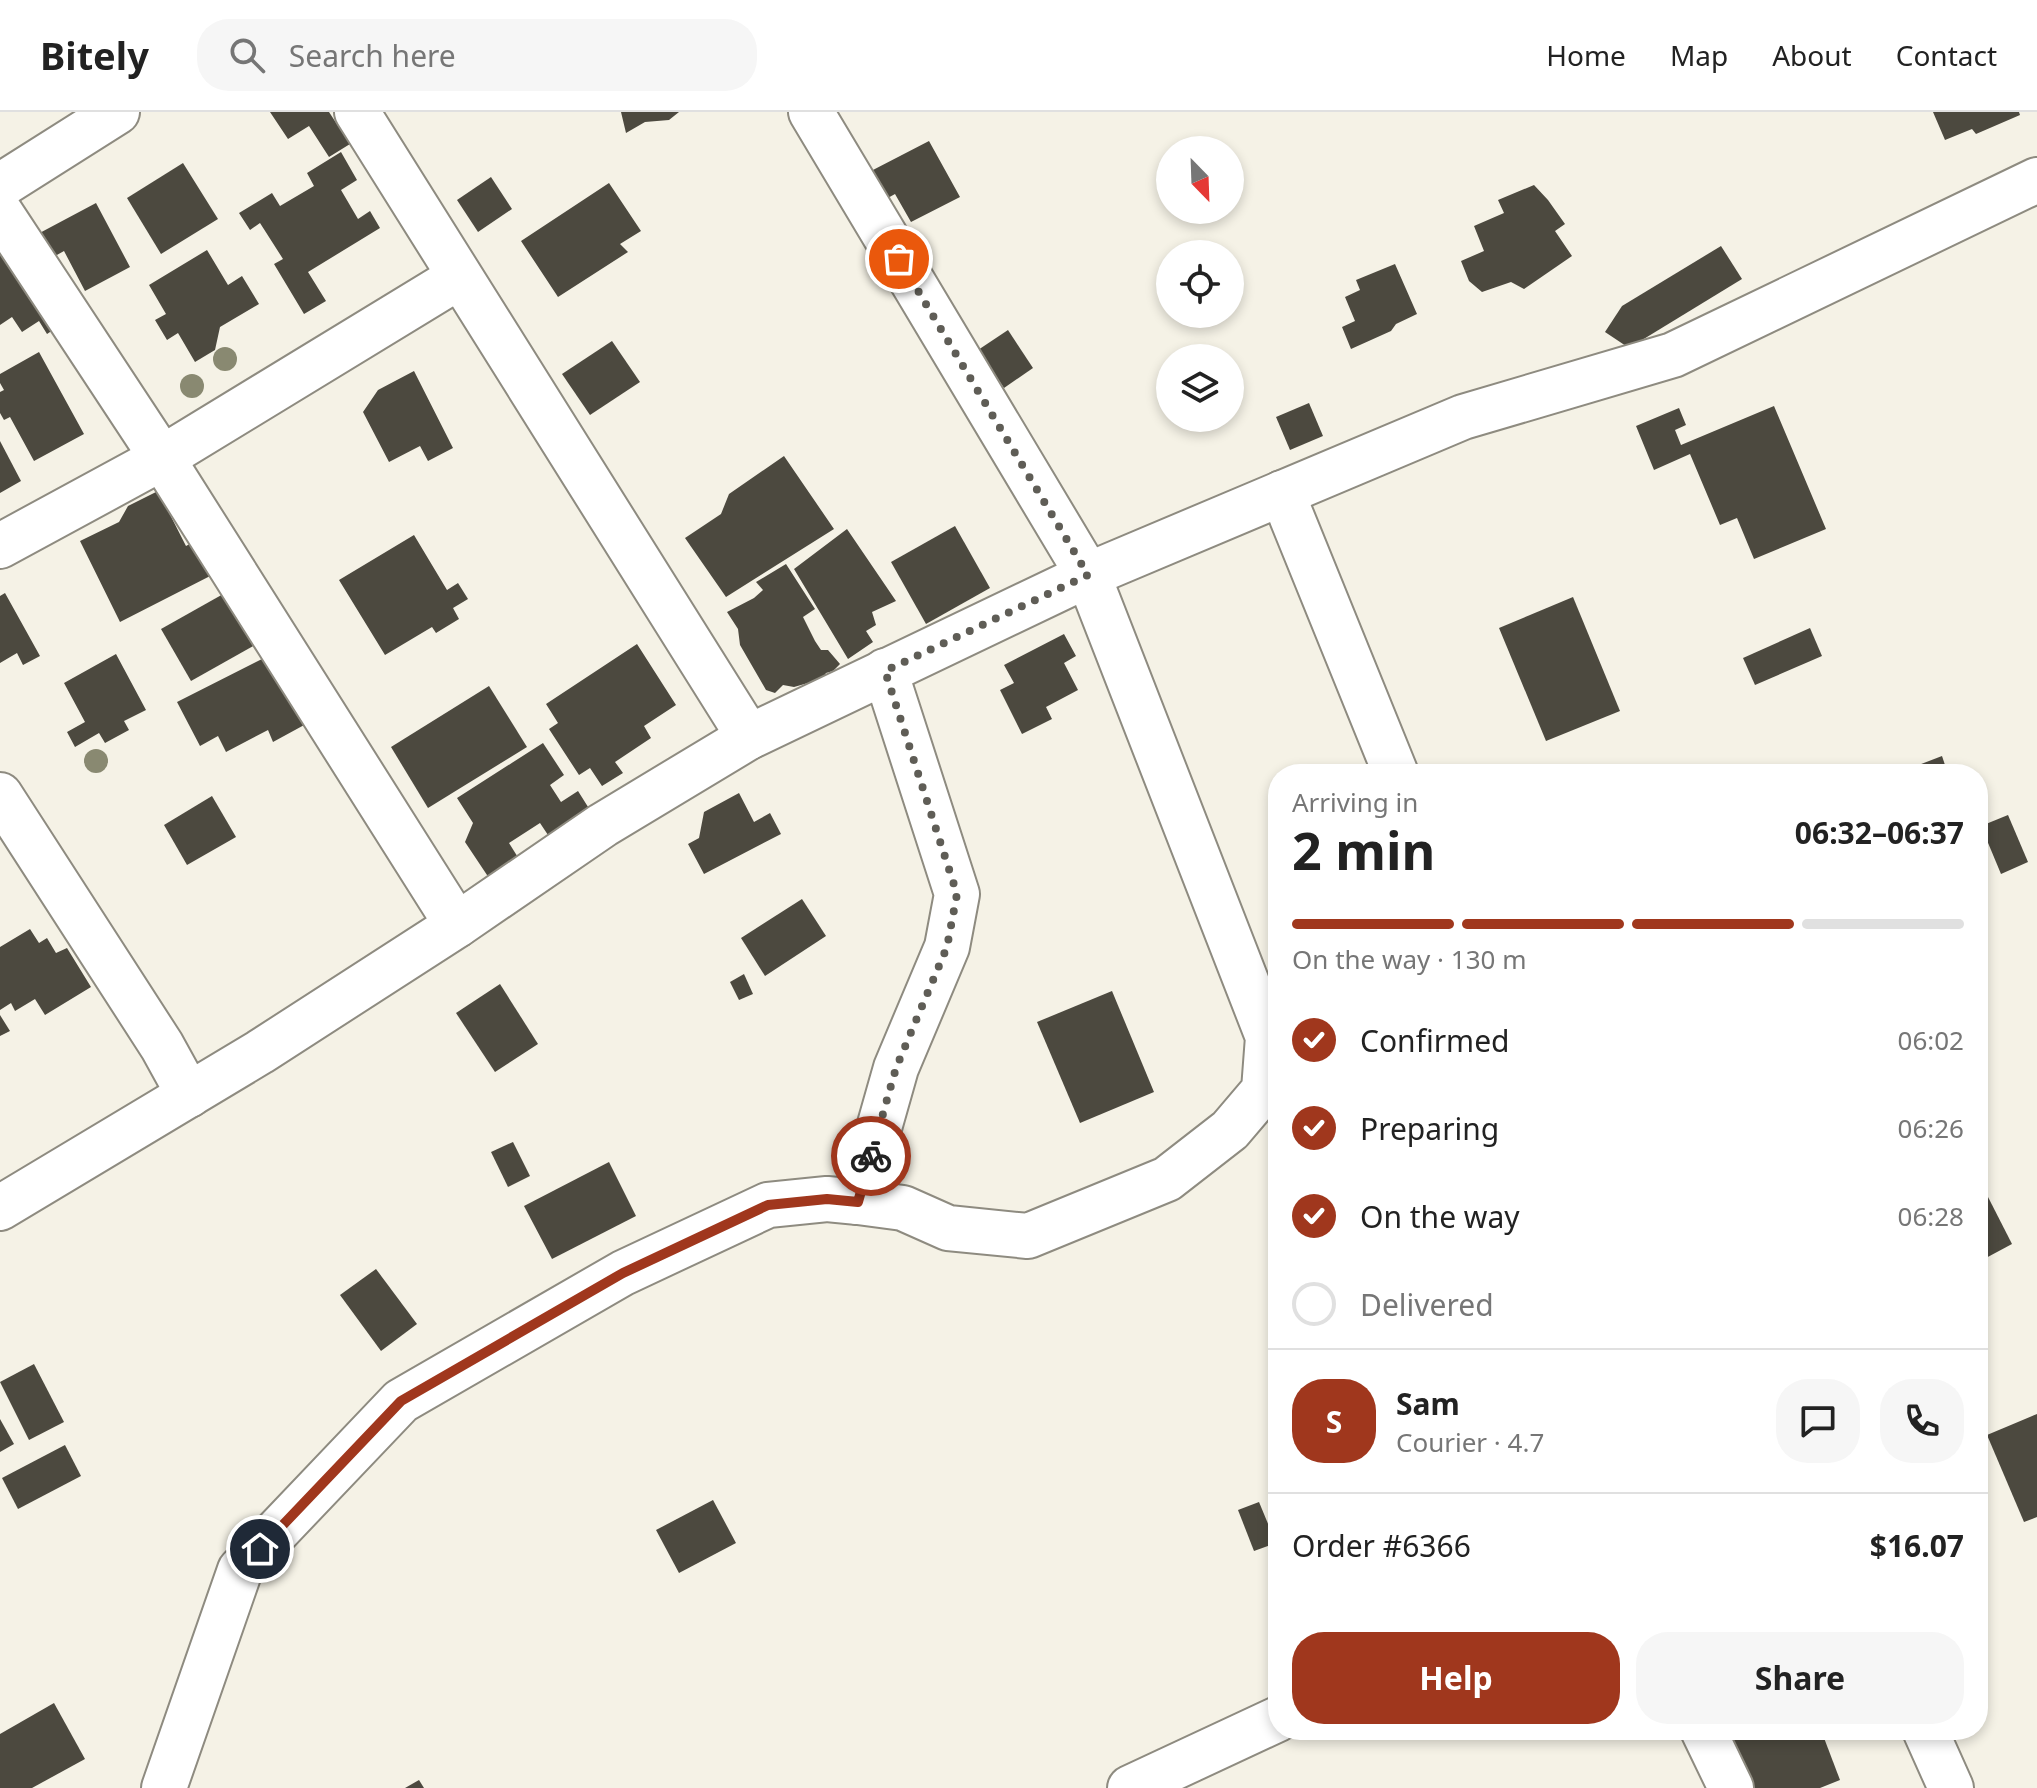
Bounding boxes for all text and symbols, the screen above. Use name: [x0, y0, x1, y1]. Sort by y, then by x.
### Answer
search box: [197, 19, 757, 91]
text: Bitely: [40, 29, 149, 81]
icon: search: [225, 33, 269, 77]
text: Search here: [289, 35, 456, 76]
text: Home: [1546, 36, 1626, 74]
text: Map: [1670, 36, 1728, 74]
text: About: [1772, 36, 1852, 74]
text: Contact: [1896, 36, 1997, 74]
north arrow: [1156, 136, 1244, 224]
map controls: [1156, 136, 1244, 432]
pin: [865, 225, 933, 293]
icon: bag: [877, 237, 921, 281]
button: locate: [1156, 240, 1244, 328]
button: layers: [1156, 344, 1244, 432]
text: Arriving in: [1292, 784, 1418, 820]
text: 06:32–06:37: [1795, 812, 1964, 853]
text: 2 min: [1292, 814, 1435, 885]
text: On the way · 130 m: [1292, 941, 1526, 977]
icon: check: [1292, 1018, 1336, 1062]
text: Confirmed: [1360, 1020, 1510, 1061]
text: 06:02: [1898, 1022, 1964, 1058]
icon: check: [1292, 1106, 1336, 1150]
text: Preparing: [1360, 1108, 1499, 1149]
text: 06:26: [1898, 1110, 1964, 1146]
courier: [831, 1116, 911, 1196]
icon: bike: [849, 1134, 893, 1178]
icon: check: [1292, 1194, 1336, 1238]
text: On the way: [1360, 1196, 1520, 1237]
text: 06:28: [1898, 1198, 1964, 1234]
text: Delivered: [1360, 1284, 1494, 1325]
button: chat: [1776, 1379, 1860, 1463]
button: phone: [1880, 1379, 1964, 1463]
text: Sam: [1396, 1383, 1460, 1424]
text: S: [1326, 1401, 1342, 1442]
text: Courier · 4.7: [1396, 1424, 1544, 1460]
pin: [226, 1515, 294, 1583]
text: Order #6366: [1292, 1525, 1471, 1566]
text: $16.07: [1870, 1525, 1964, 1566]
icon: home: [238, 1527, 282, 1571]
button: Help: [1292, 1632, 1620, 1724]
button: Share: [1636, 1632, 1964, 1724]

